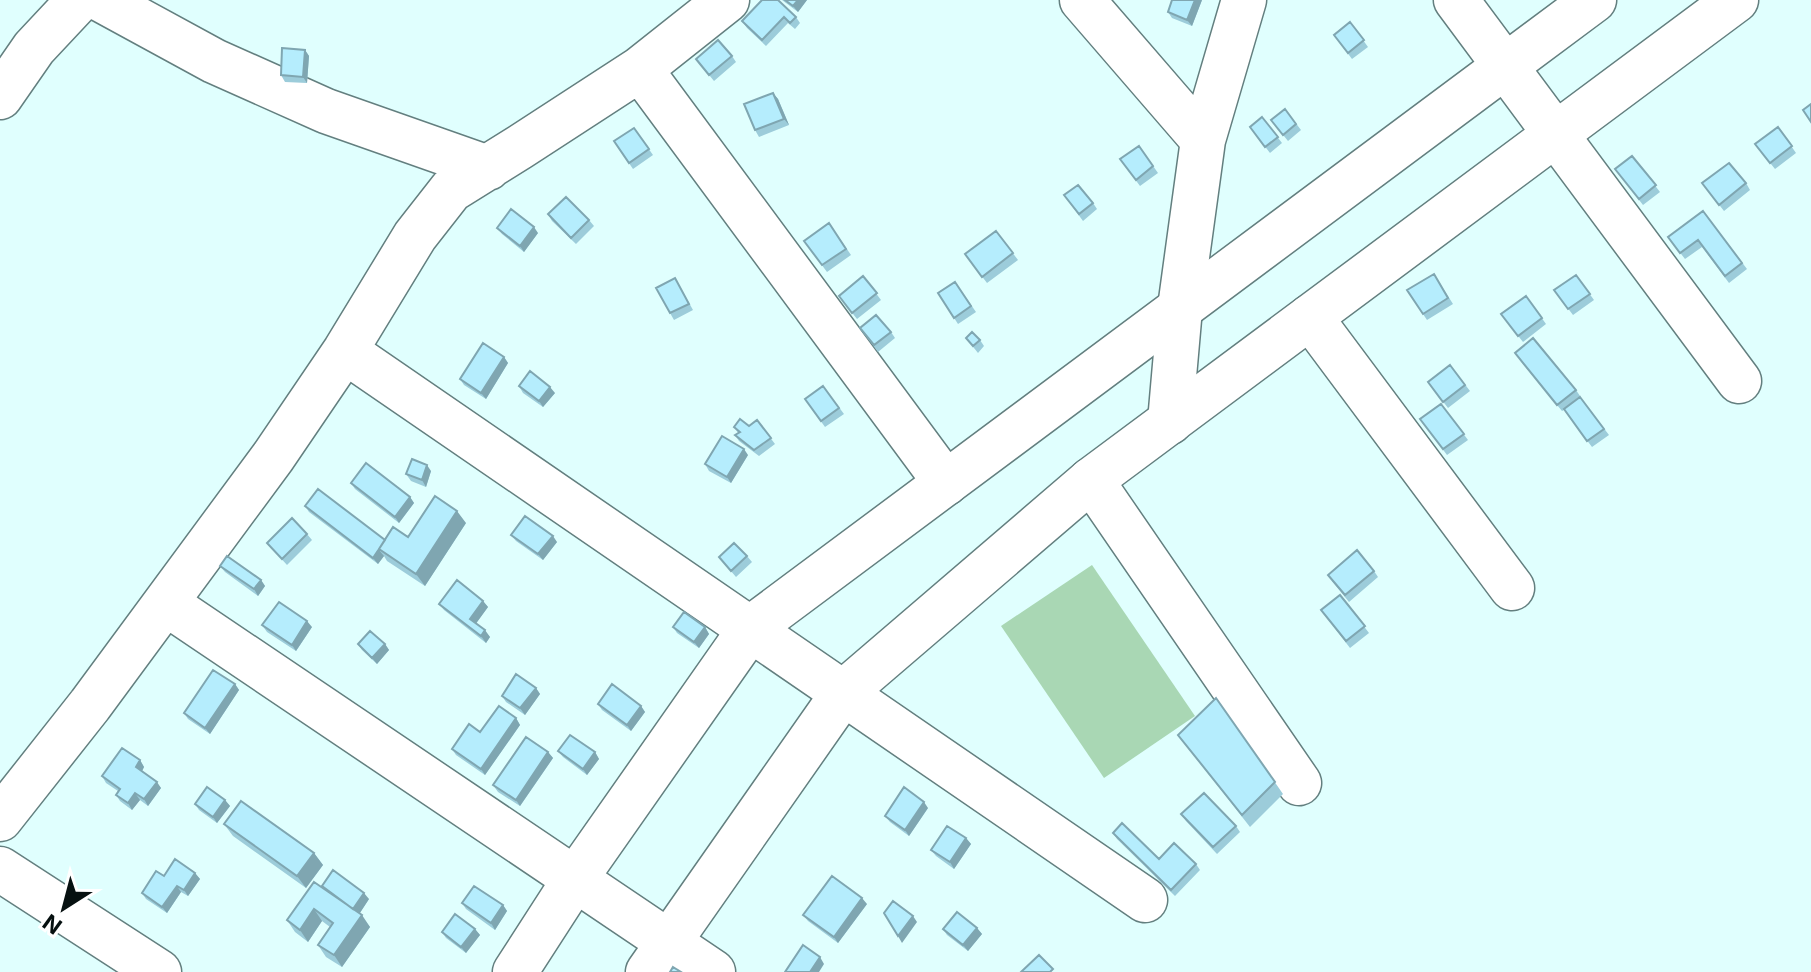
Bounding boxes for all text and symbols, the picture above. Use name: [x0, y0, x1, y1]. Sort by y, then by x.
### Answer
north arrow: [24, 868, 104, 948]
text: N: [38, 909, 67, 940]

